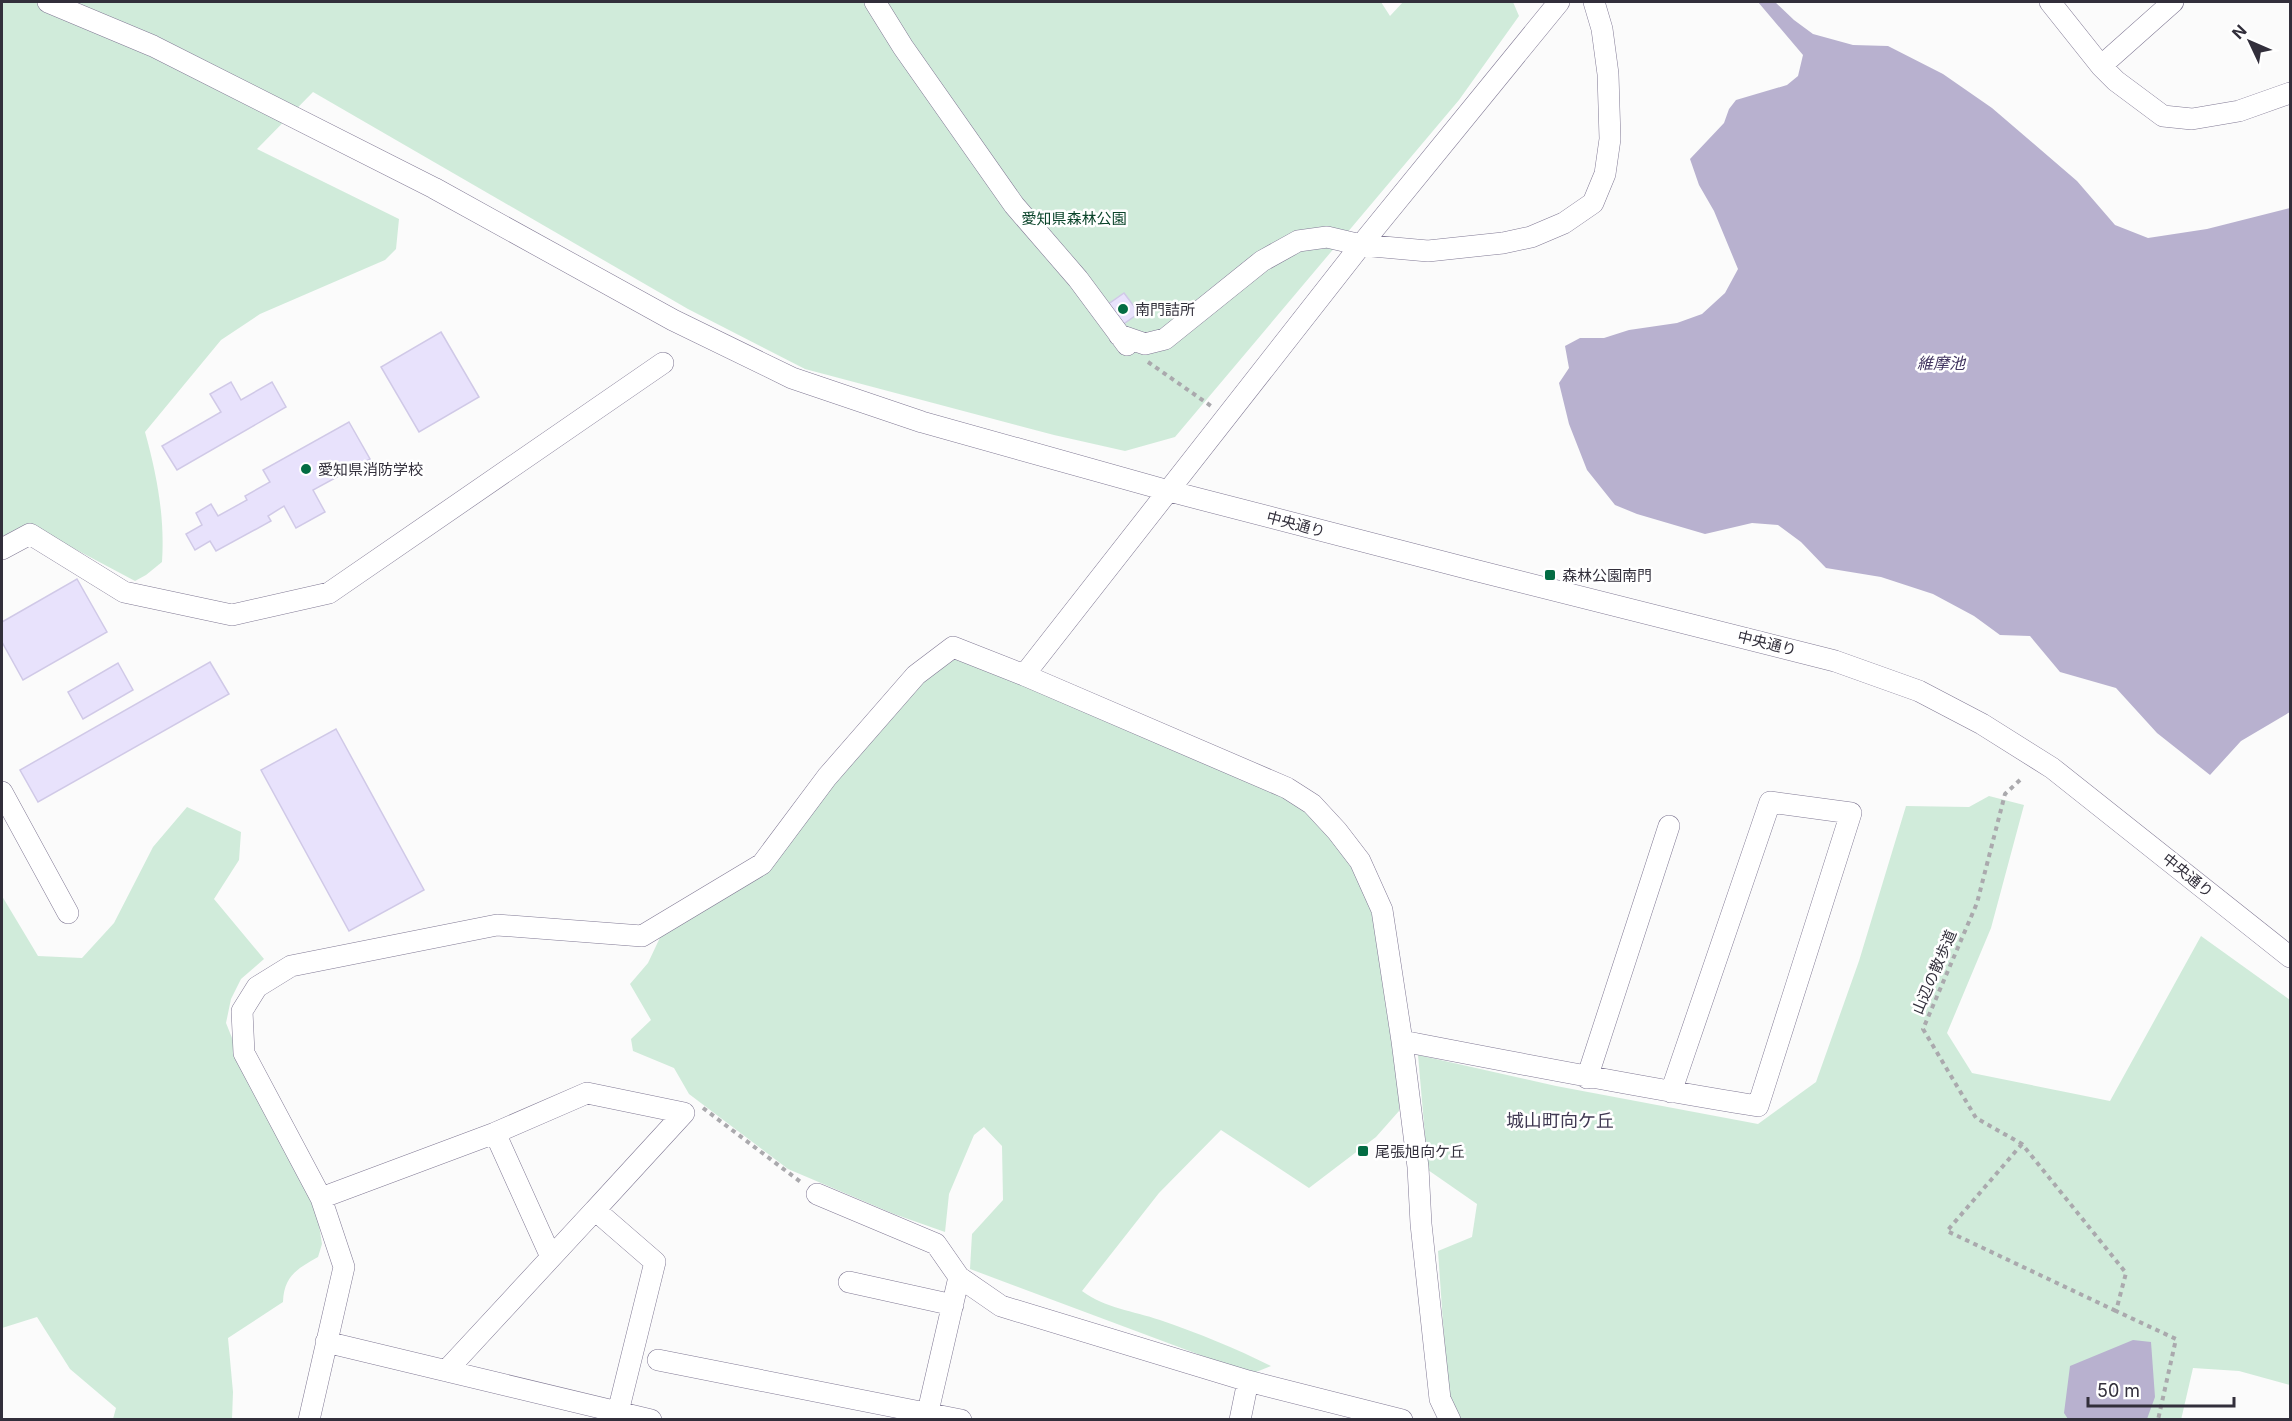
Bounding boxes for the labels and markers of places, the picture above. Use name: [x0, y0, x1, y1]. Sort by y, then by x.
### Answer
place label: 南門詰所: [1135, 300, 1195, 319]
marker: 南門詰所: [1116, 302, 1130, 316]
place label: 愛知県消防学校: [318, 460, 423, 479]
marker: 愛知県消防学校: [299, 462, 313, 476]
place label: 森林公園南門: [1562, 566, 1652, 585]
marker: 森林公園南門: [1543, 568, 1557, 582]
place label: 尾張旭向ケ丘: [1375, 1142, 1465, 1161]
marker: 尾張旭向ケ丘: [1356, 1144, 1370, 1158]

